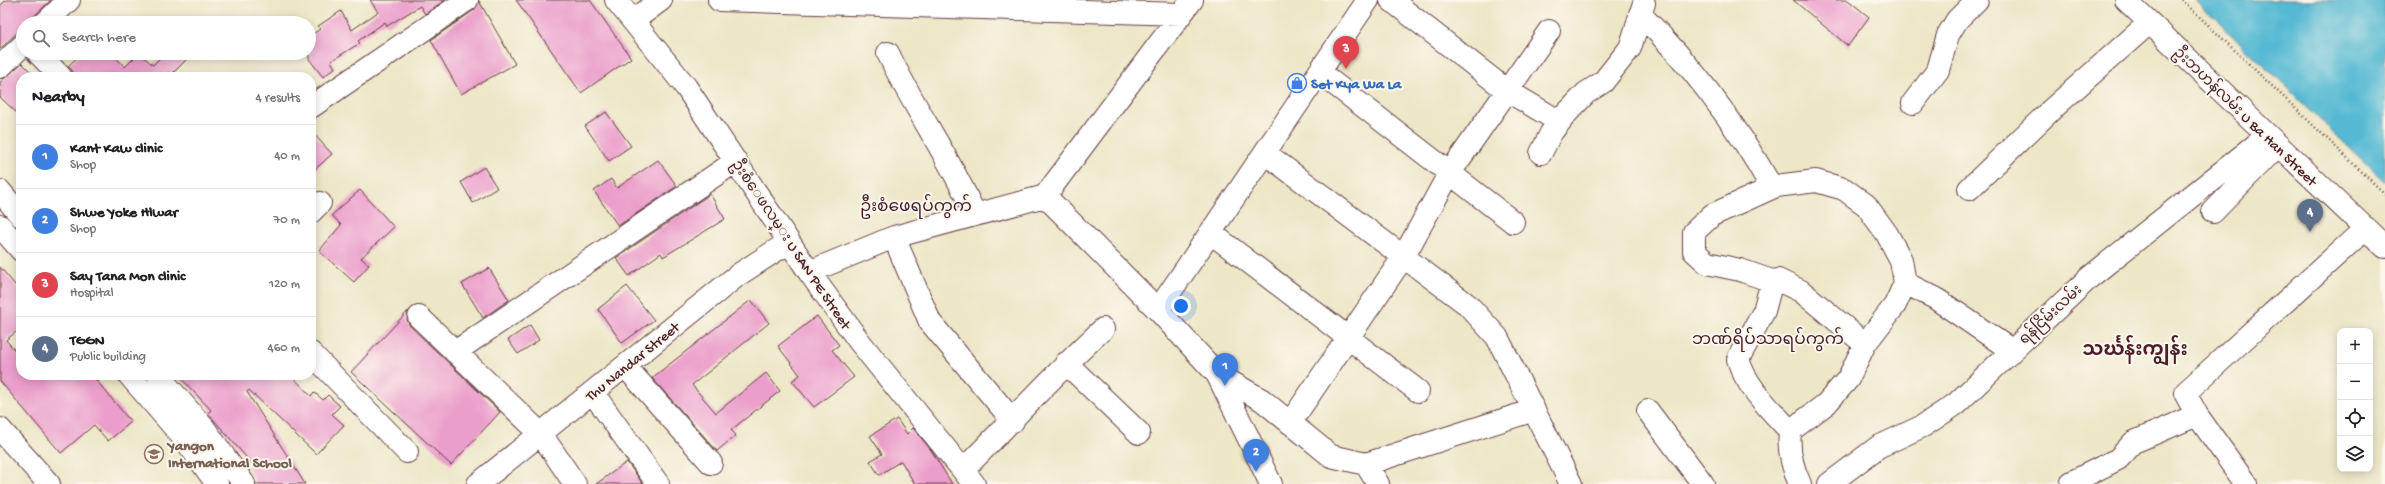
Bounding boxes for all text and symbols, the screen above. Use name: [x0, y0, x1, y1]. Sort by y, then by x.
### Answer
search box: [16, 16, 316, 60]
icon: search: [30, 27, 52, 49]
text: Search here: [62, 29, 136, 47]
pin: 3: [1333, 36, 1359, 69]
street label: ဦးဘဟန်လမ်း U Ba Han Street: [2168, 42, 2324, 193]
shop icon: Set Kya Wa La: [1286, 72, 1308, 94]
place label: Set Kya Wa La: [1311, 76, 1402, 94]
text: Nearby: [32, 88, 85, 108]
text: 4 results: [256, 91, 300, 106]
text: Kant Kaw clinic: [70, 140, 162, 158]
text: 1: [42, 149, 48, 164]
text: 40 m: [274, 149, 300, 164]
street label: ဦးစံေဖလမ္း U SAN PE Street: [726, 155, 857, 335]
text: Shop: [70, 158, 96, 173]
district label: ဦးစံဖေရပ်ကွက်: [860, 194, 972, 219]
pin: 4: [2297, 199, 2323, 232]
text: Shwe Yoke Hlwar: [70, 204, 178, 222]
text: 2: [42, 213, 48, 228]
text: 70 m: [274, 213, 300, 228]
text: Shop: [70, 222, 96, 237]
text: Say Tana Mon clinic: [70, 268, 185, 286]
text: 3: [42, 277, 48, 292]
text: 120 m: [269, 277, 300, 292]
street label: ရန်ငြိမ်းလမ်း: [2014, 280, 2087, 350]
text: Hospital: [70, 286, 114, 301]
your location: [1171, 296, 1191, 316]
street label: Thu Nandar Street: [582, 318, 685, 407]
district label: ဘဏ်ရိပ်သာရပ်ကွက်: [1692, 327, 1844, 352]
map controls: [2337, 328, 2373, 472]
button: +: [2337, 328, 2373, 364]
text: TGGN: [70, 332, 105, 350]
district label: သင်္ဃန်းကျွန်း: [2082, 335, 2188, 366]
text: 4: [42, 341, 48, 356]
text: 460 m: [268, 341, 300, 356]
text: Public building: [70, 350, 146, 365]
pin: 1: [1212, 353, 1238, 386]
button: −: [2337, 364, 2373, 400]
button: locate: [2337, 400, 2373, 436]
button: layers: [2337, 436, 2373, 472]
place label: Yangon International School: [166, 438, 293, 473]
pin: 2: [1243, 439, 1269, 472]
school or university icon: Yangon International School: [143, 443, 165, 465]

